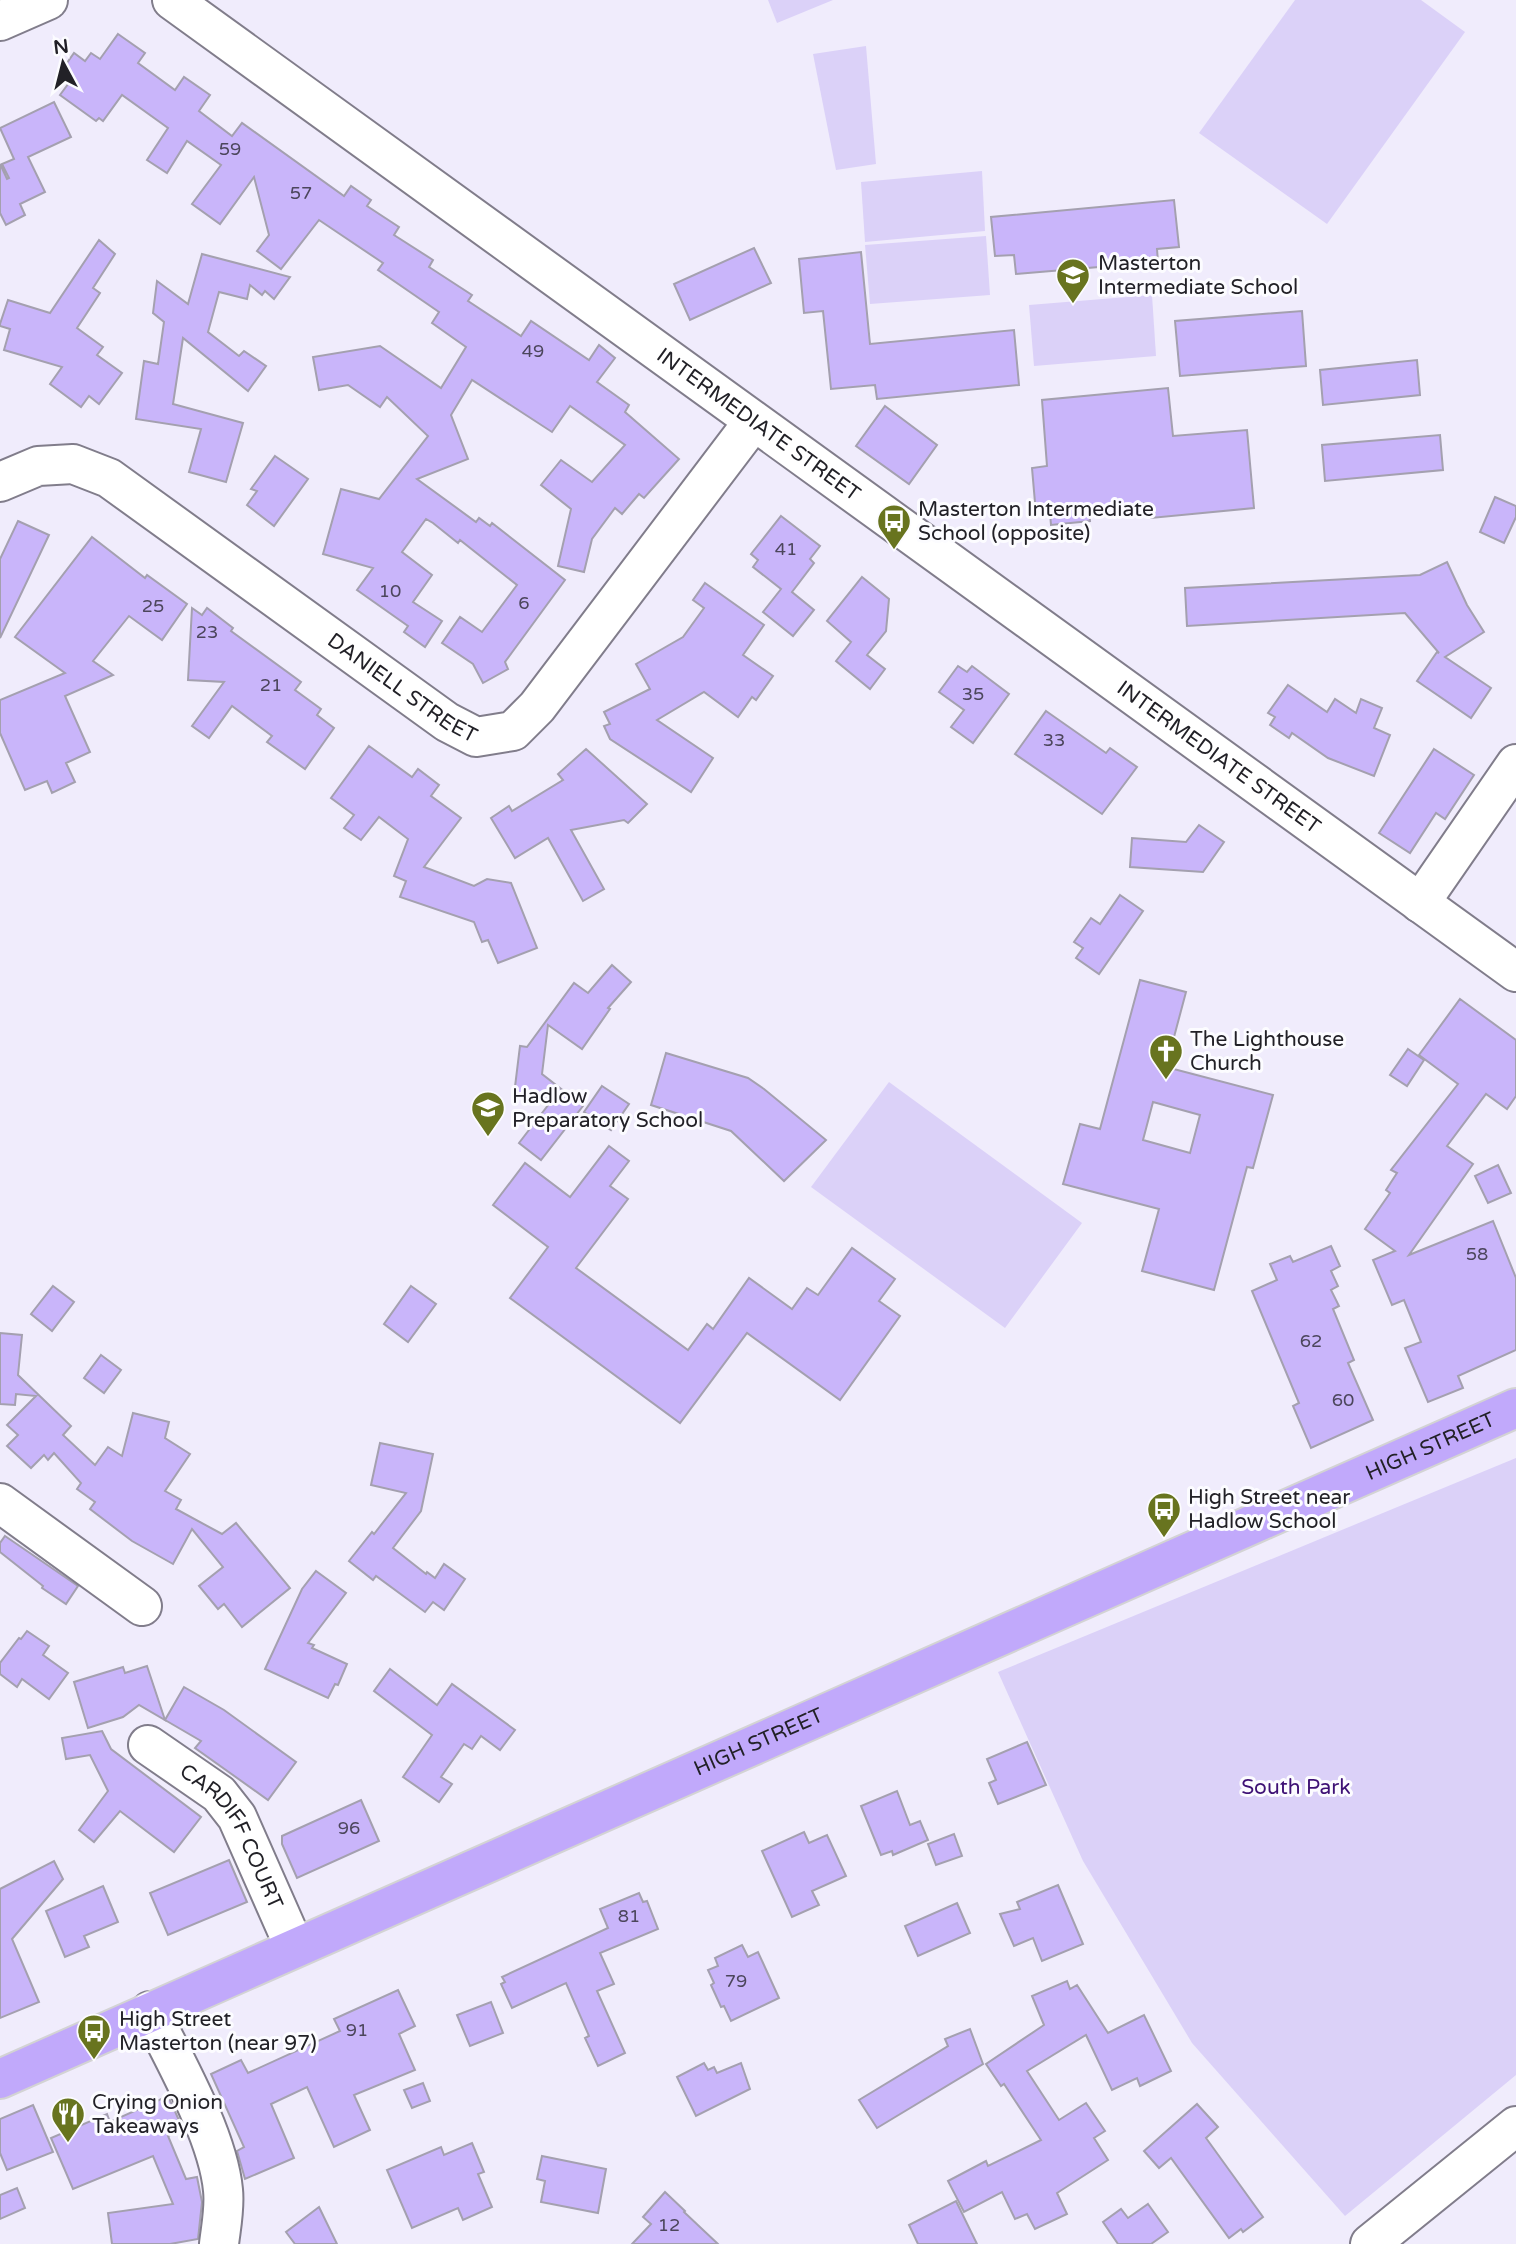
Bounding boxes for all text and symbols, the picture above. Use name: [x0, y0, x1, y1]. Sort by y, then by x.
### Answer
north arrow: [28, 28, 98, 98]
text: N: [52, 35, 70, 59]
house number: 59: [219, 138, 241, 160]
house number: 57: [290, 182, 312, 204]
place label: Masterton Intermediate School: [1098, 251, 1298, 300]
school or university icon: Masterton Intermediate School: [1054, 256, 1092, 305]
house number: 49: [522, 340, 544, 362]
street label: INTERMEDIATE STREET: [652, 342, 865, 506]
place label: Masterton Intermediate School (opposite): [918, 497, 1154, 546]
bus stop icon: Masterton Intermediate School (opposite): [875, 502, 913, 551]
house number: 41: [775, 538, 797, 560]
house number: 10: [379, 580, 401, 602]
house number: 6: [518, 592, 530, 614]
house number: 25: [142, 595, 164, 617]
house number: 23: [196, 621, 218, 643]
street label: DANIELL STREET: [323, 628, 482, 748]
house number: 21: [260, 674, 282, 696]
street label: INTERMEDIATE STREET: [1112, 675, 1326, 839]
house number: 35: [962, 683, 984, 705]
house number: 33: [1043, 729, 1065, 751]
place label: The Lighthouse Church: [1190, 1027, 1344, 1076]
church icon: The Lighthouse Church: [1147, 1032, 1185, 1081]
place label: Hadlow Preparatory School: [512, 1084, 703, 1133]
school or university icon: Hadlow Preparatory School: [469, 1089, 507, 1138]
house number: 58: [1466, 1243, 1488, 1265]
house number: 62: [1300, 1330, 1322, 1352]
house number: 60: [1332, 1389, 1354, 1411]
street label: HIGH STREET: [1362, 1406, 1499, 1485]
place label: High Street near Hadlow School: [1188, 1485, 1350, 1534]
bus stop icon: High Street near Hadlow School: [1145, 1490, 1183, 1539]
street label: HIGH STREET: [690, 1702, 827, 1781]
street label: CARDIFF COURT: [175, 1758, 289, 1913]
park label: South Park: [1241, 1775, 1351, 1800]
house number: 96: [338, 1817, 360, 1839]
house number: 81: [618, 1905, 640, 1927]
house number: 79: [725, 1970, 747, 1992]
place label: High Street Masterton (near 97): [119, 2007, 317, 2056]
bus stop icon: High Street Masterton (near 97): [75, 2012, 113, 2061]
house number: 91: [346, 2019, 368, 2041]
place label: Crying Onion Takeaways: [92, 2090, 223, 2139]
restaurant icon: Crying Onion Takeaways: [49, 2095, 87, 2144]
house number: 12: [658, 2214, 680, 2236]

